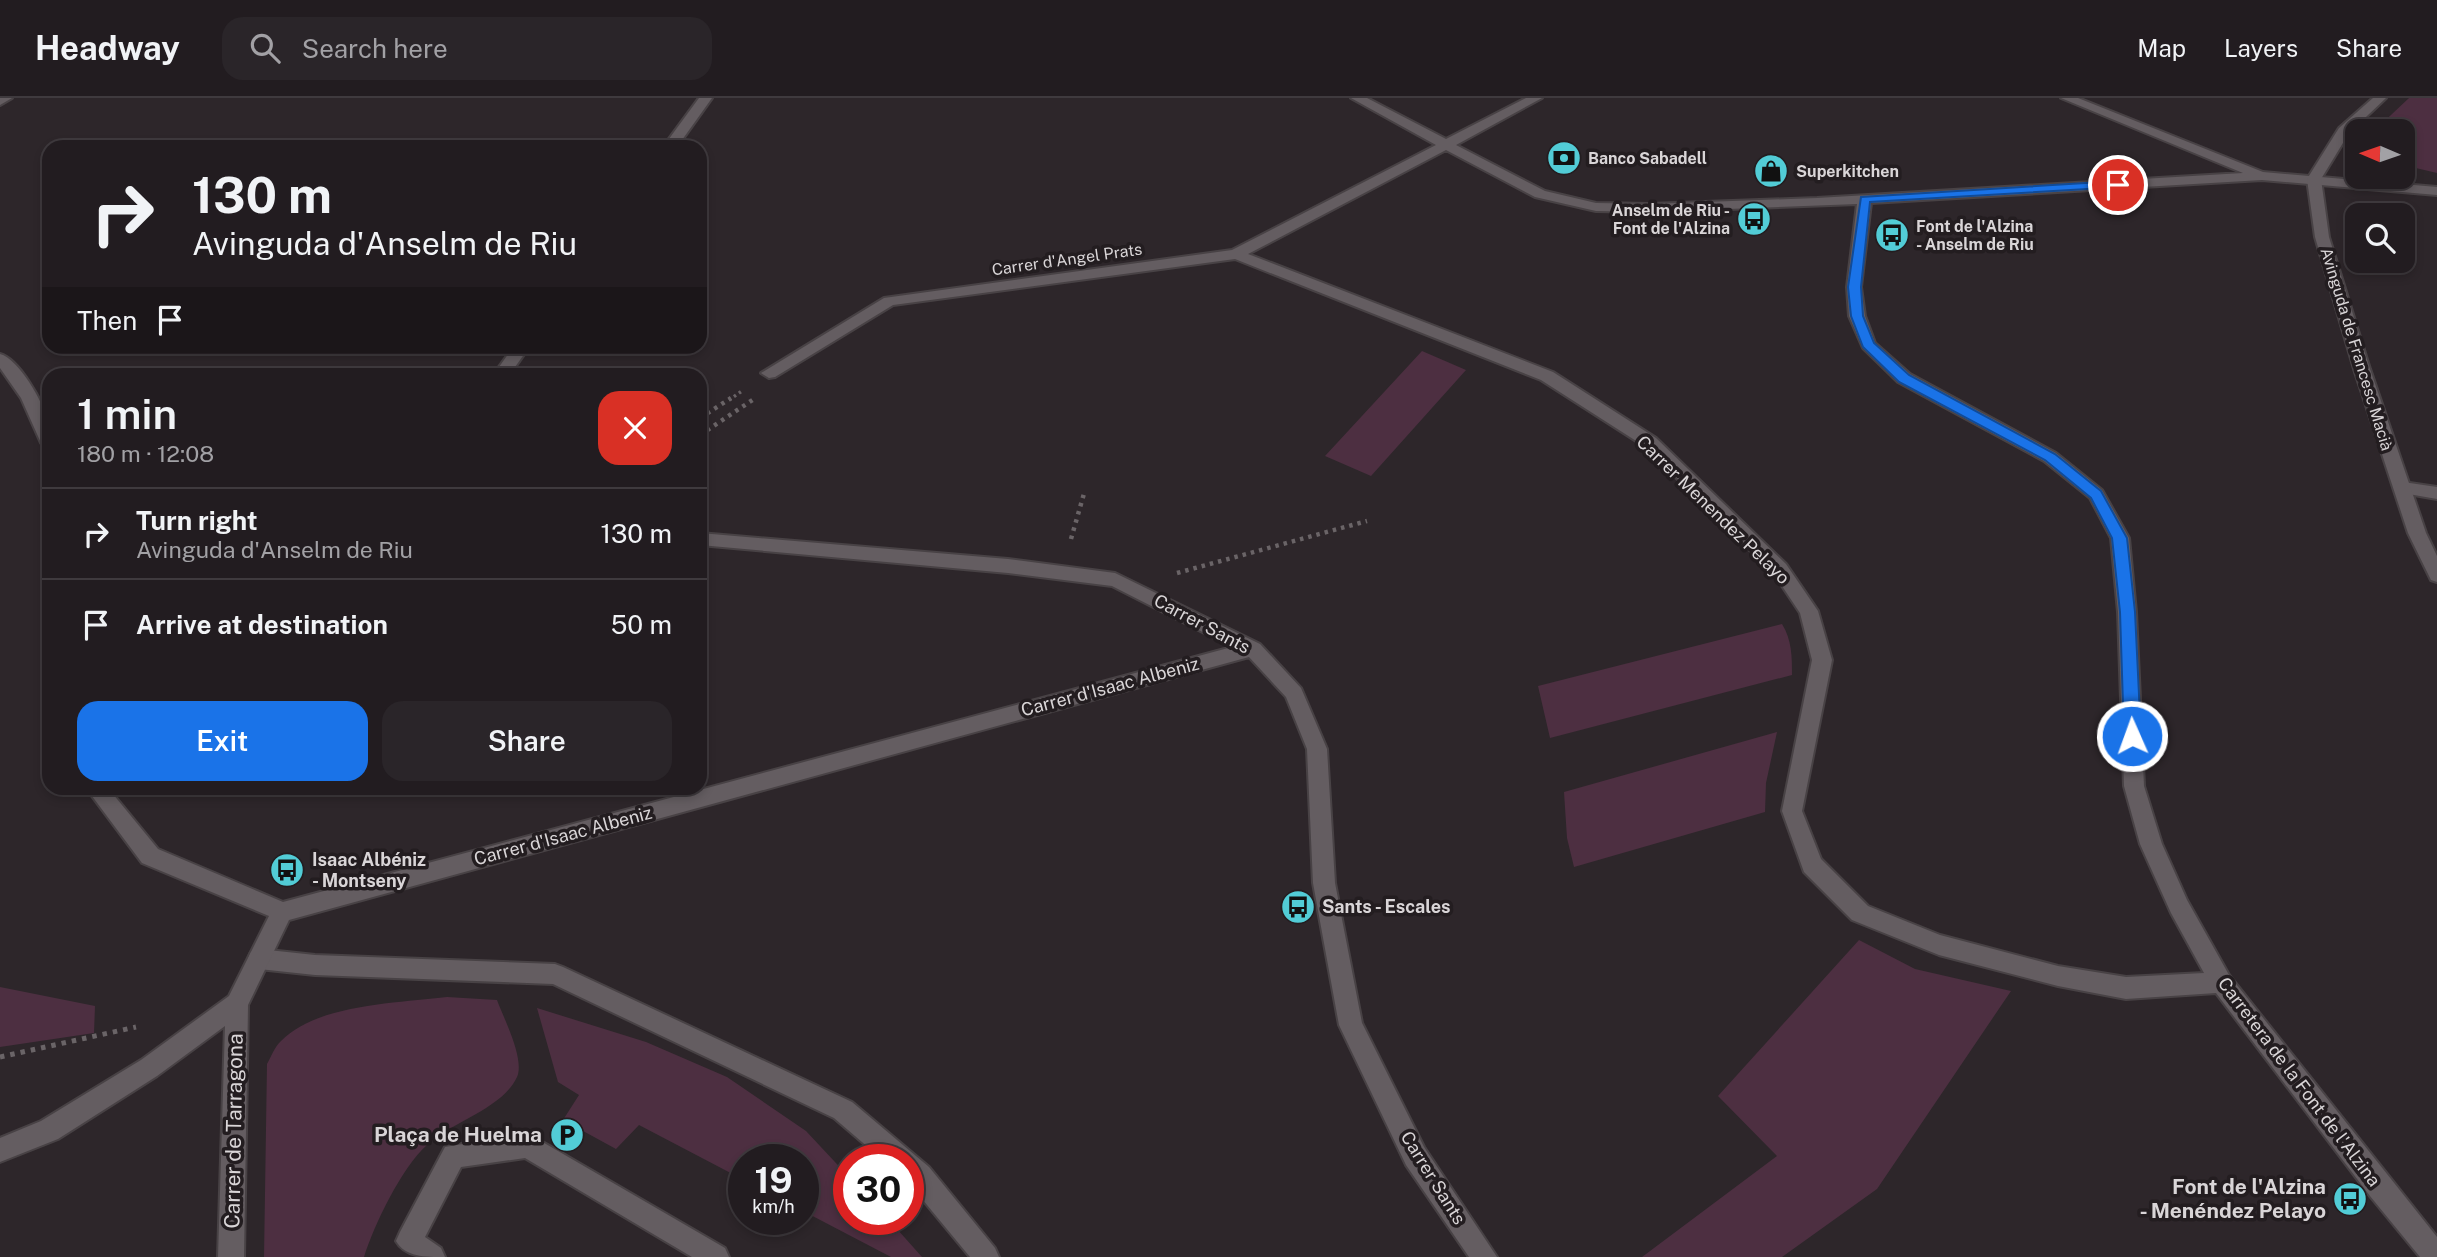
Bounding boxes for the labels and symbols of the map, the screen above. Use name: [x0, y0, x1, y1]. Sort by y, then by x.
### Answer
north arrow: [2345, 119, 2415, 189]
bank icon: Banco Sabadell: [1545, 139, 1583, 177]
place label: Banco Sabadell: [1588, 149, 1707, 168]
shop icon: Superkitchen: [1752, 152, 1790, 190]
pin: [2088, 155, 2148, 215]
place label: Superkitchen: [1796, 162, 1899, 181]
bus stop icon: Anselm de Riu - Font de l'Alzina: [1735, 200, 1773, 238]
place label: Anselm de Riu - Font de l'Alzina: [1612, 201, 1730, 238]
bus stop icon: Font de l'Alzina - Anselm de Riu: [1873, 216, 1911, 254]
place label: Font de l'Alzina - Anselm de Riu: [1916, 217, 2034, 254]
street label: Carrer d'Angel Prats: [991, 240, 1143, 279]
street label: Avinguda de Francesc Macià: [2317, 245, 2397, 453]
street label: Carrer Menendez Pelayo: [1632, 431, 1794, 588]
street label: Carrer Sants: [1151, 589, 1254, 658]
street label: Carrer d'Isaac Albeniz: [1019, 653, 1201, 720]
position arrow: [2095, 699, 2169, 773]
street label: Carrer d'Isaac Albeniz: [472, 802, 654, 869]
place label: Isaac Albéniz - Montseny: [312, 849, 426, 891]
bus stop icon: Isaac Albéniz - Montseny: [268, 851, 306, 889]
bus stop icon: Sants - Escales: [1279, 888, 1317, 926]
place label: Sants - Escales: [1322, 896, 1451, 917]
street label: Carretera de la Font de l'Alzina: [2214, 973, 2385, 1190]
street label: Carrer de Tarragona: [219, 1033, 248, 1229]
parking icon: Plaça de Huelma: [548, 1116, 586, 1154]
place label: Plaça de Huelma: [374, 1122, 542, 1147]
street label: Carrer Sants: [1396, 1127, 1470, 1228]
speed limit sign: 30: [833, 1144, 924, 1235]
place label: Font de l'Alzina - Menéndez Pelayo: [2139, 1174, 2326, 1223]
bus stop icon: Font de l'Alzina - Menéndez Pelayo: [2331, 1180, 2369, 1218]

